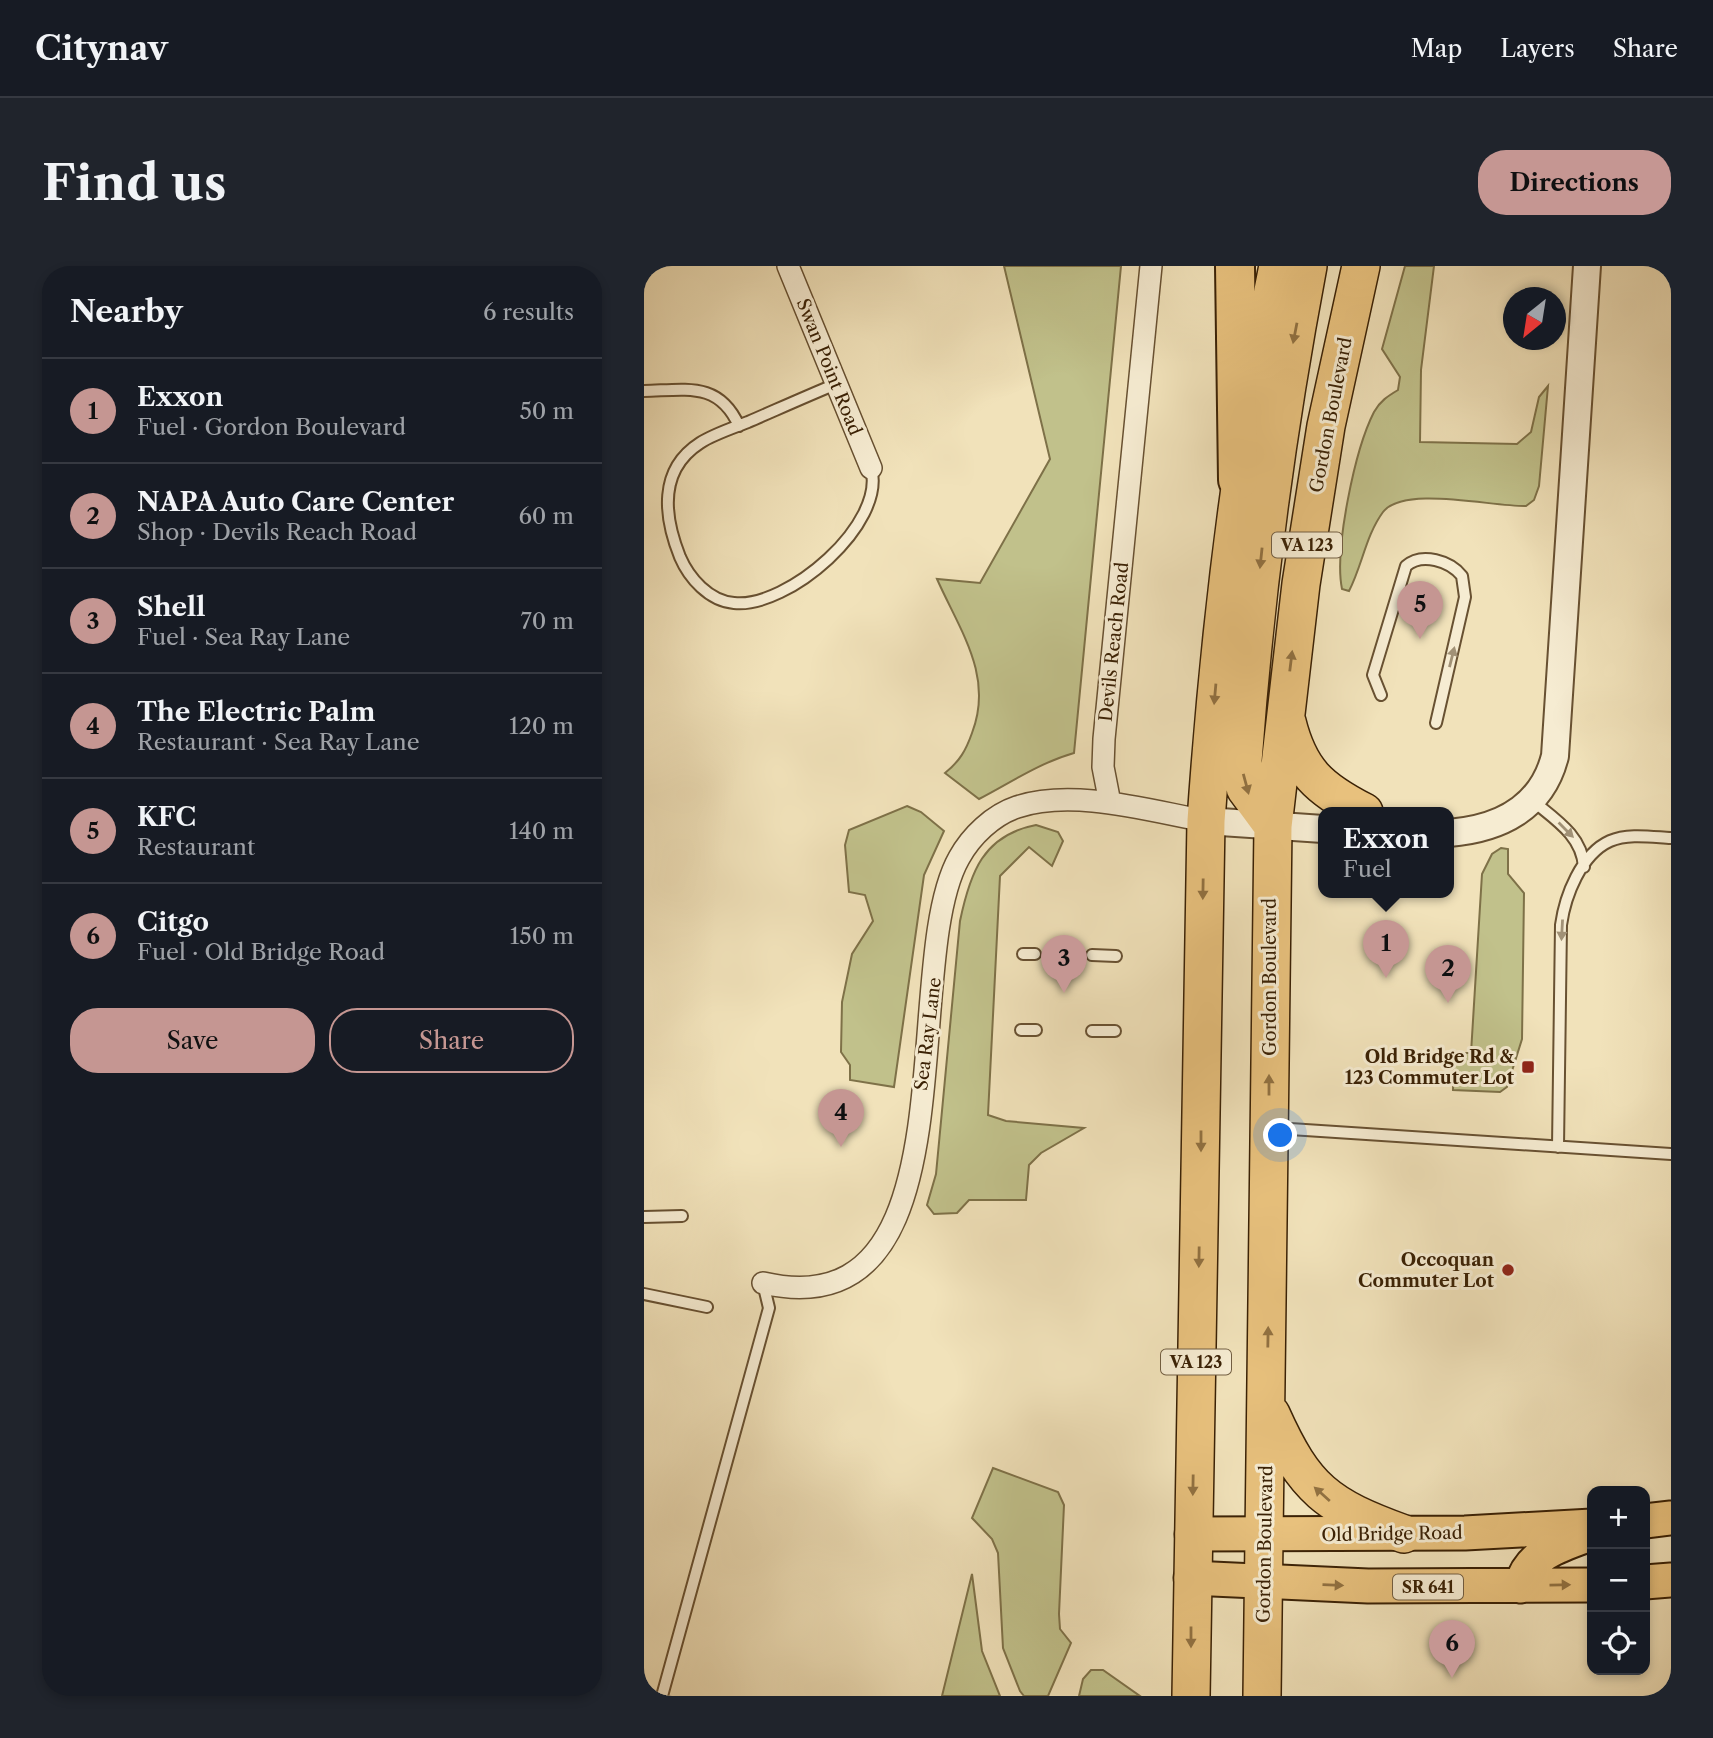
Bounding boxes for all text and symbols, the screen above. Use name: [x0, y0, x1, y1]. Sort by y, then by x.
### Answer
text: Citynav: [35, 28, 168, 69]
text: Map: [1411, 34, 1462, 63]
text: Layers: [1500, 34, 1575, 63]
text: Share: [1613, 34, 1678, 63]
button: Directions: [1478, 150, 1671, 215]
text: Find us: [42, 152, 226, 213]
north arrow: [1503, 287, 1566, 350]
text: Nearby: [70, 293, 183, 330]
street label: Swan Point Road: [792, 295, 866, 439]
text: 6 results: [483, 298, 574, 326]
one-way arrow: [1289, 322, 1300, 344]
street label: Gordon Boulevard: [1305, 335, 1357, 495]
text: Exxon: [137, 381, 223, 413]
text: 1: [88, 397, 98, 425]
text: 50 m: [519, 397, 574, 425]
text: Fuel · Gordon Boulevard: [137, 413, 406, 441]
text: NAPA Auto Care Center: [137, 486, 454, 518]
text: 2: [86, 502, 100, 530]
text: 60 m: [518, 502, 574, 530]
text: Shop · Devils Reach Road: [137, 518, 417, 546]
road number: VA 123: [1272, 532, 1342, 558]
one-way arrow: [1255, 547, 1266, 569]
street label: Devils Reach Road: [1095, 561, 1133, 723]
pin: 5: [1397, 581, 1443, 639]
text: Shell: [137, 591, 205, 623]
text: 3: [87, 607, 100, 635]
text: 70 m: [521, 607, 574, 635]
text: Fuel · Sea Ray Lane: [137, 623, 350, 651]
one-way arrow: [1447, 645, 1458, 667]
one-way arrow: [1285, 650, 1296, 672]
one-way arrow: [1209, 683, 1220, 705]
text: The Electric Palm: [137, 696, 375, 728]
text: 4: [86, 712, 100, 740]
text: 120 m: [509, 712, 574, 740]
text: Restaurant · Sea Ray Lane: [137, 728, 420, 756]
one-way arrow: [1241, 773, 1252, 795]
text: KFC: [137, 801, 196, 833]
popup: [1318, 807, 1454, 898]
text: 5: [87, 817, 99, 845]
text: 140 m: [509, 817, 574, 845]
one-way arrow: [1557, 821, 1574, 838]
text: Exxon: [1343, 823, 1429, 855]
text: Restaurant: [137, 833, 255, 861]
text: Fuel: [1343, 855, 1392, 883]
one-way arrow: [1197, 878, 1209, 900]
street label: Gordon Boulevard: [1259, 898, 1281, 1056]
text: Citgo: [137, 906, 209, 938]
pin: 1: [1363, 920, 1409, 978]
one-way arrow: [1556, 920, 1567, 942]
text: 6: [86, 922, 100, 950]
text: 150 m: [510, 922, 574, 950]
pin: 3: [1041, 935, 1087, 993]
text: Fuel · Old Bridge Road: [137, 938, 385, 966]
pin: 2: [1425, 945, 1471, 1003]
street label: Sea Ray Lane: [910, 976, 946, 1092]
button: Save: [70, 1008, 315, 1073]
button: Share: [329, 1008, 574, 1073]
place label: Old Bridge Rd & 123 Commuter Lot: [1345, 1046, 1515, 1089]
marker: Old Bridge Rd & 123 Commuter Lot: [1520, 1059, 1536, 1075]
one-way arrow: [1263, 1073, 1275, 1095]
pin: 4: [818, 1089, 864, 1147]
your location: [1263, 1118, 1297, 1152]
one-way arrow: [1195, 1130, 1206, 1152]
one-way arrow: [1193, 1246, 1204, 1268]
place label: Occoquan Commuter Lot: [1358, 1249, 1495, 1292]
marker: Occoquan Commuter Lot: [1500, 1262, 1516, 1278]
one-way arrow: [1262, 1325, 1274, 1347]
road number: VA 123: [1161, 1350, 1231, 1374]
street label: Gordon Boulevard: [1253, 1465, 1277, 1623]
one-way arrow: [1187, 1474, 1198, 1496]
one-way arrow: [1314, 1486, 1331, 1502]
map controls: [1587, 1486, 1650, 1675]
button: +: [1587, 1486, 1650, 1549]
street label: Old Bridge Road: [1321, 1522, 1463, 1546]
button: −: [1587, 1549, 1650, 1612]
road number: SR 641: [1393, 1574, 1463, 1600]
one-way arrow: [1322, 1579, 1344, 1590]
one-way arrow: [1550, 1580, 1572, 1591]
button: locate: [1587, 1612, 1650, 1675]
pin: 6: [1429, 1620, 1475, 1678]
one-way arrow: [1185, 1626, 1197, 1648]

